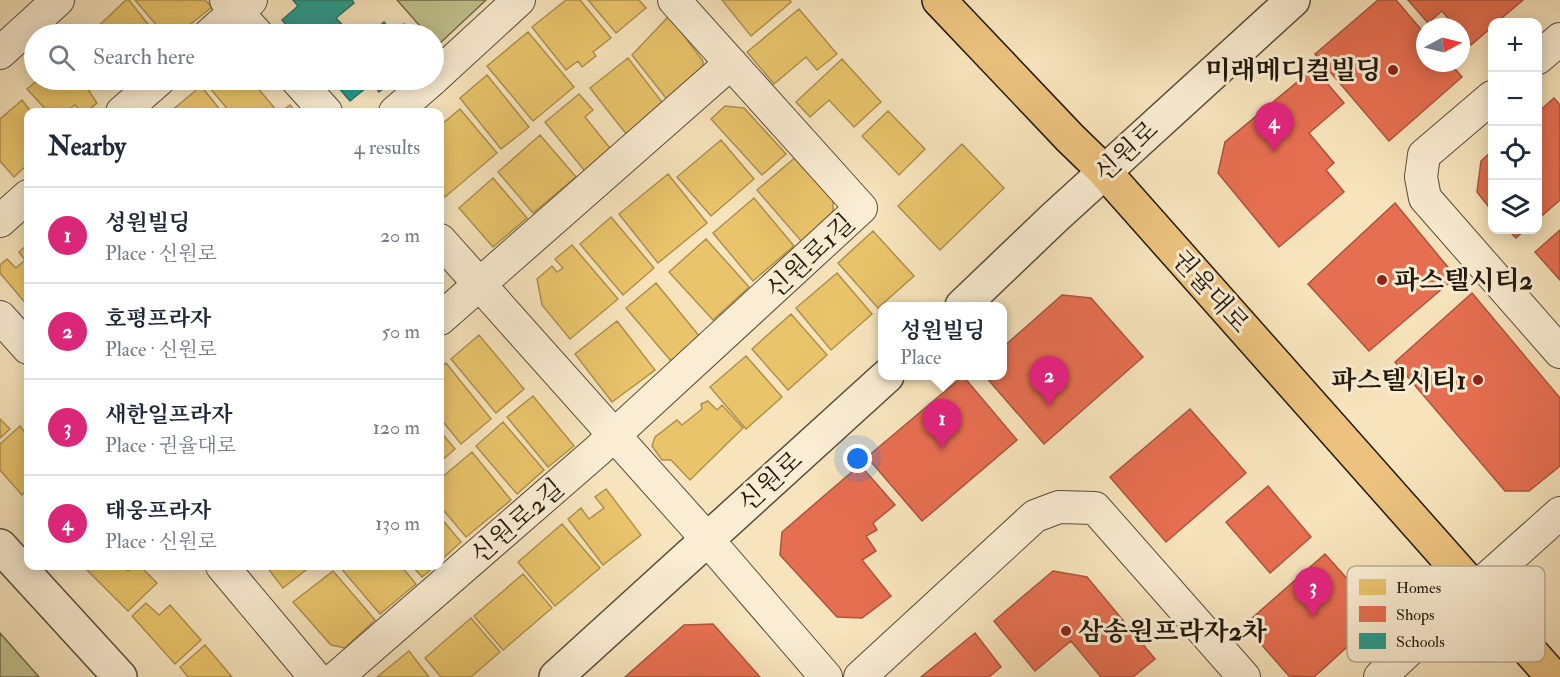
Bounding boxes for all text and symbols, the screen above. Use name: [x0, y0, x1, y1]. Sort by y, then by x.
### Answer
north arrow: [1416, 18, 1470, 72]
map controls: [1488, 18, 1542, 234]
button: +: [1488, 18, 1542, 72]
search box: [24, 24, 444, 90]
icon: search: [45, 41, 78, 74]
text: Search here: [93, 43, 195, 71]
place label: 미래메디컬빌딩: [1205, 55, 1381, 87]
marker: 미래메디컬빌딩: [1386, 63, 1400, 77]
button: −: [1488, 72, 1542, 126]
pin: 4: [1254, 102, 1294, 152]
street label: 신원로: [1088, 114, 1165, 189]
button: locate: [1488, 126, 1542, 180]
text: Nearby: [48, 131, 126, 163]
text: 4 results: [354, 135, 420, 160]
button: layers: [1488, 180, 1542, 234]
street label: 신원로1길: [760, 208, 862, 306]
text: 성원빌딩: [105, 209, 190, 237]
text: 1: [64, 223, 71, 248]
text: 20 m: [380, 223, 420, 248]
text: Place · 신원로: [105, 241, 217, 266]
street label: 권율대로: [1165, 244, 1256, 340]
place label: 파스텔시티2: [1394, 265, 1533, 297]
marker: 파스텔시티2: [1375, 273, 1389, 287]
popup: [878, 302, 1007, 380]
text: 호평프라자: [105, 305, 211, 333]
text: 성원빌딩: [900, 317, 985, 345]
text: 2: [62, 319, 73, 344]
text: 50 m: [381, 319, 420, 344]
text: Place · 신원로: [105, 337, 217, 362]
text: Place: [900, 345, 941, 370]
pin: 2: [1030, 356, 1068, 406]
place label: 파스텔시티1: [1331, 365, 1466, 397]
marker: 파스텔시티1: [1471, 373, 1485, 387]
pin: 1: [922, 400, 962, 449]
text: 새한일프라자: [105, 401, 233, 429]
text: 3: [64, 415, 71, 440]
text: 120 m: [373, 415, 420, 440]
text: Place · 권율대로: [105, 433, 236, 458]
your location: [843, 444, 872, 473]
street label: 신원로: [732, 445, 809, 519]
street label: 신원로2길: [464, 472, 571, 571]
text: 태웅프라자: [105, 497, 211, 525]
text: 4: [62, 511, 73, 536]
text: 130 m: [375, 511, 420, 536]
text: Place · 신원로: [105, 529, 217, 554]
legend: [1347, 566, 1545, 662]
pin: 3: [1294, 568, 1332, 617]
text: Homes: [1396, 578, 1441, 598]
text: Shops: [1396, 605, 1435, 626]
place label: 삼송원프라자2차: [1078, 616, 1268, 648]
marker: 삼송원프라자2차: [1059, 624, 1073, 638]
text: Schools: [1396, 632, 1445, 652]

